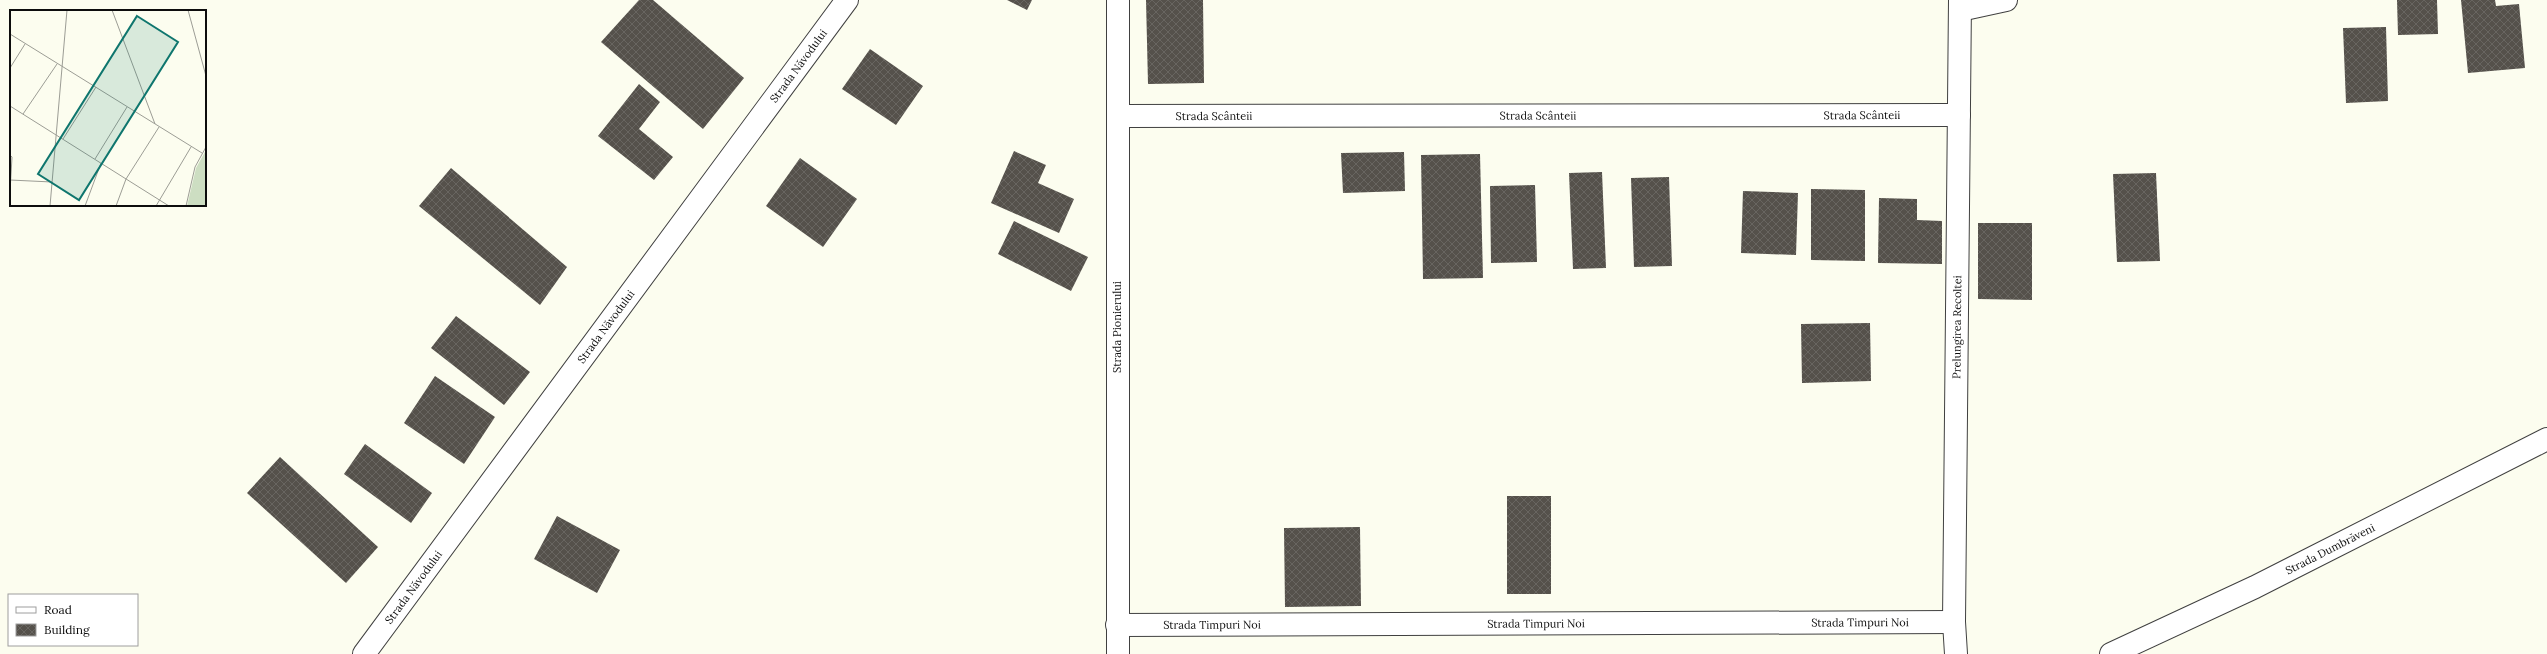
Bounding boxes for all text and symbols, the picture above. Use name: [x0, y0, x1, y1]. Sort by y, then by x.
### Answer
inset map: [10, 10, 206, 206]
street label: Strada Năvodului: [767, 27, 830, 105]
street label: Strada Scânteii: [1500, 108, 1576, 123]
street label: Strada Scânteii: [1824, 108, 1900, 122]
street label: Strada Scânteii: [1176, 109, 1252, 123]
street label: Prelungirea Recoltei: [1949, 275, 1964, 379]
street label: Strada Pionierului: [1110, 281, 1124, 373]
street label: Strada Năvodului: [574, 287, 637, 366]
street label: Strada Dumbrăveni: [2283, 520, 2377, 577]
street label: Strada Năvodului: [382, 548, 445, 627]
legend: [8, 594, 138, 646]
text: Road: [44, 602, 72, 617]
street label: Strada Timpuri Noi: [1811, 615, 1909, 630]
street label: Strada Timpuri Noi: [1487, 616, 1585, 631]
street label: Strada Timpuri Noi: [1163, 617, 1261, 632]
text: Building: [44, 622, 90, 637]

